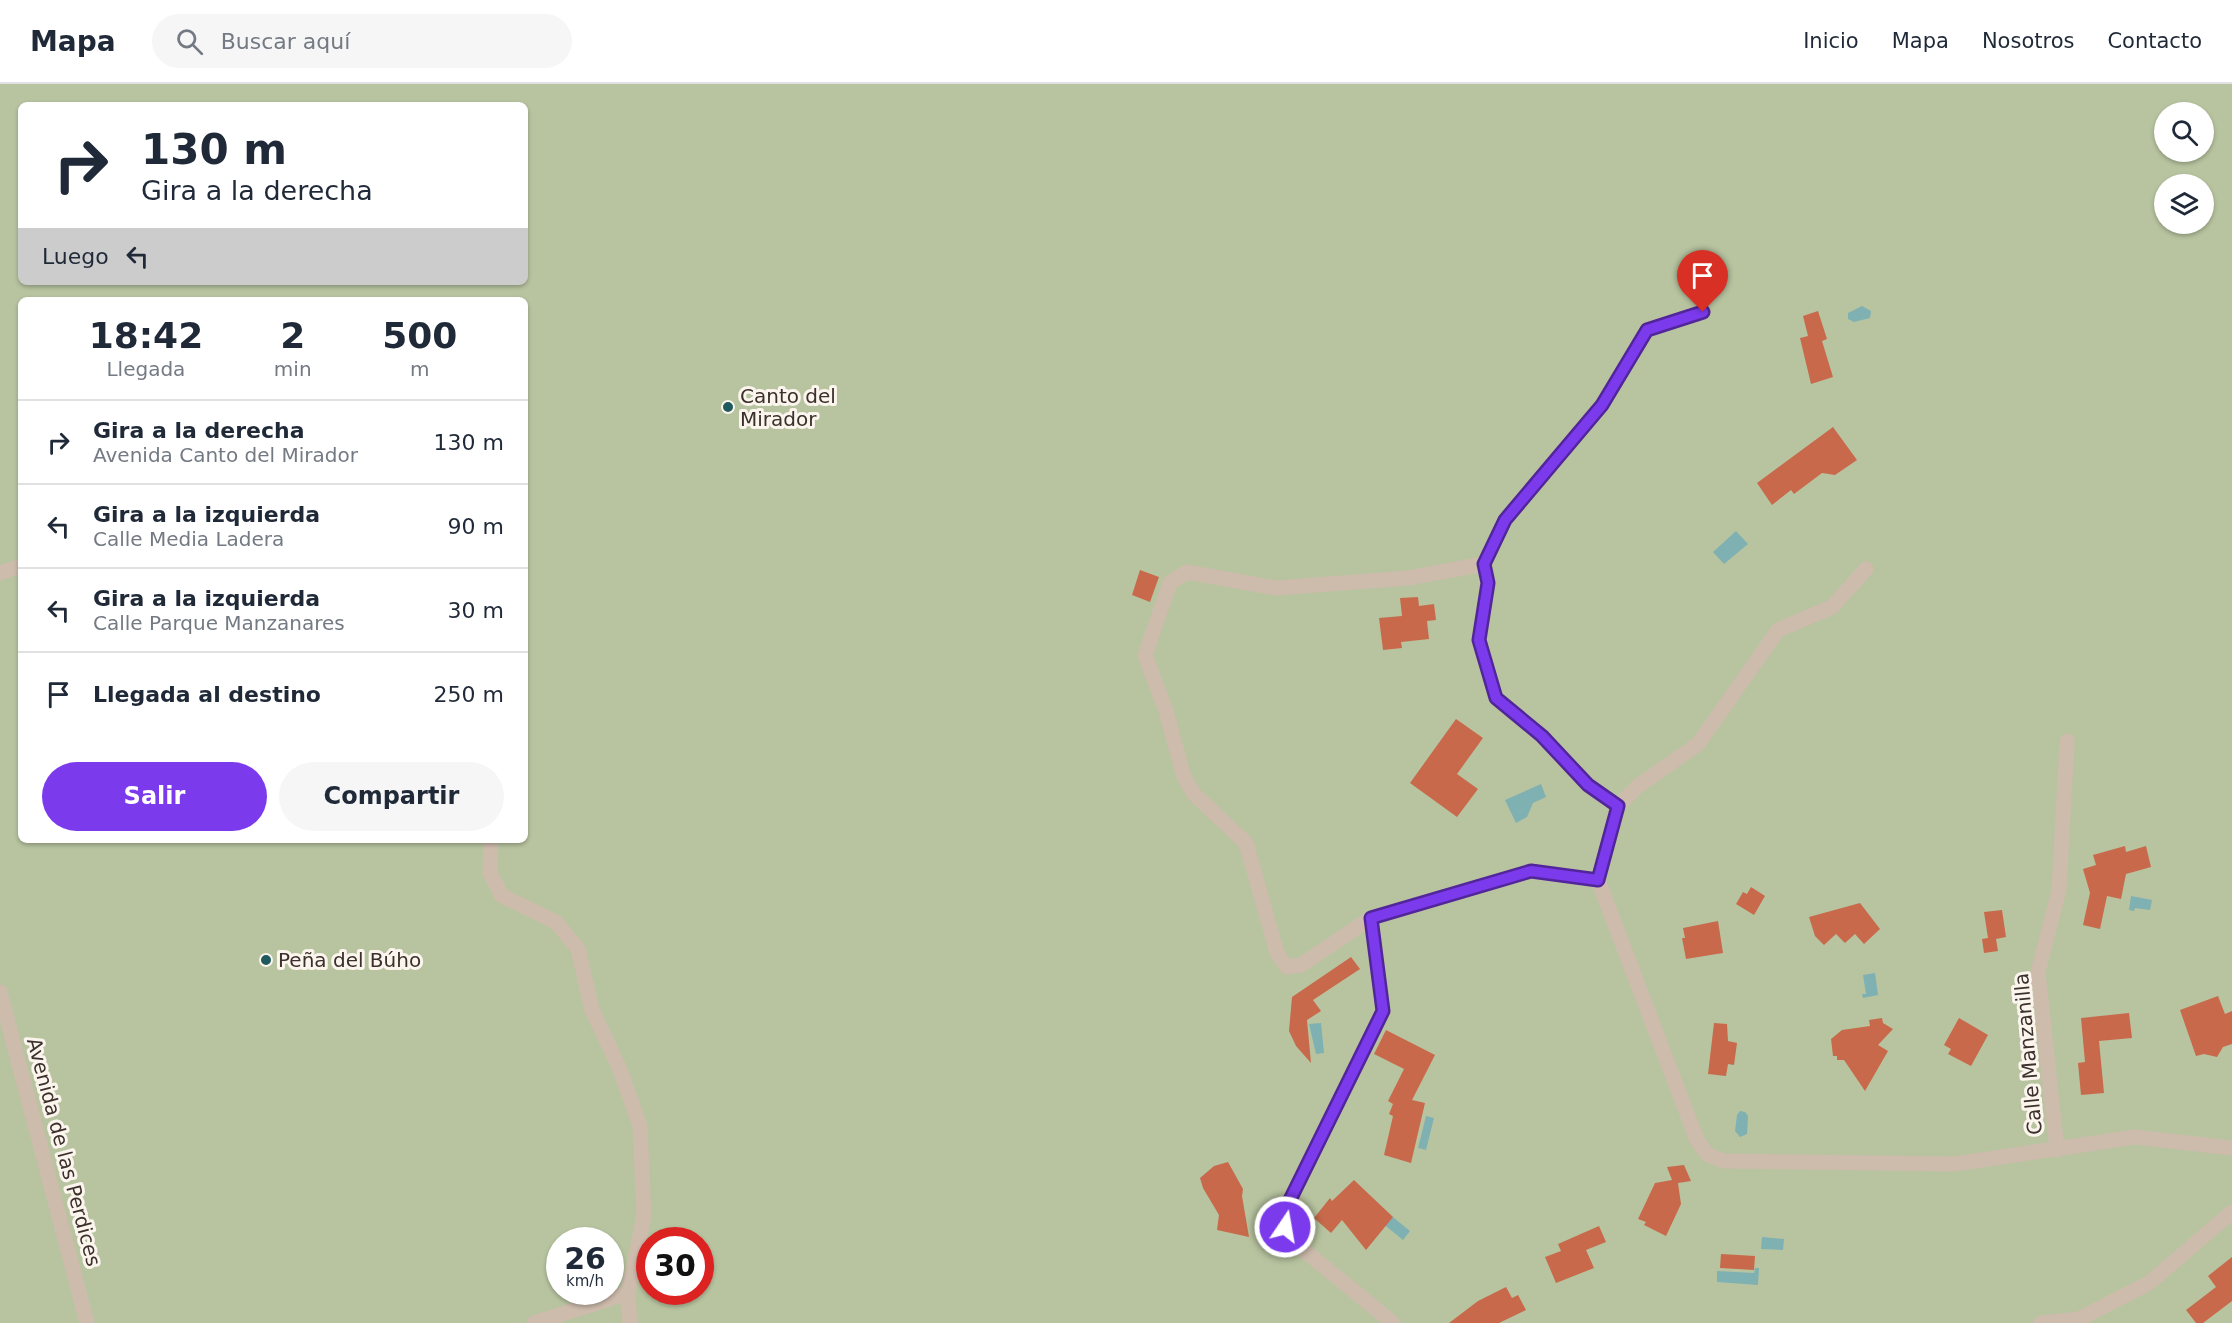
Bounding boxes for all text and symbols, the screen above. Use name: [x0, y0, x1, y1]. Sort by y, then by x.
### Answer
search box: [152, 14, 572, 68]
text: Mapa: [30, 25, 116, 58]
icon: search: [173, 25, 206, 58]
text: Buscar aquí: [221, 29, 350, 54]
text: Inicio: [1803, 29, 1859, 53]
text: Mapa: [1892, 29, 1949, 53]
text: Nosotros: [1982, 29, 2074, 53]
text: Contacto: [2107, 29, 2202, 53]
map controls: [2154, 102, 2214, 234]
button: search: [2154, 102, 2214, 162]
text: 130 m: [141, 125, 287, 174]
icon: right: [42, 126, 120, 204]
button: layers: [2154, 174, 2214, 234]
text: Gira a la derecha: [141, 175, 373, 206]
icon: left: [121, 240, 154, 273]
text: Luego: [42, 244, 109, 269]
pin: [1677, 250, 1728, 312]
icon: arrive: [1686, 259, 1719, 292]
text: 18:42: [89, 315, 203, 356]
text: 2: [280, 315, 305, 356]
text: 500: [382, 315, 457, 356]
text: Llegada: [106, 357, 185, 381]
text: min: [274, 357, 312, 381]
text: m: [410, 357, 430, 381]
place label: Canto del Mirador: [740, 384, 836, 431]
marker: Canto del Mirador: [721, 400, 735, 414]
text: Gira a la derecha: [93, 418, 305, 443]
icon: right: [42, 426, 75, 459]
text: 130 m: [434, 430, 504, 455]
text: Avenida Canto del Mirador: [93, 443, 358, 467]
text: Gira a la izquierda: [93, 502, 320, 527]
icon: left: [42, 510, 75, 543]
text: 90 m: [448, 514, 504, 539]
text: Calle Media Ladera: [93, 527, 284, 551]
text: Gira a la izquierda: [93, 586, 320, 611]
icon: left: [42, 594, 75, 627]
text: 30 m: [448, 598, 504, 623]
text: Calle Parque Manzanares: [93, 611, 345, 635]
icon: arrive: [42, 678, 75, 711]
text: Llegada al destino: [93, 682, 321, 707]
text: 250 m: [434, 682, 504, 707]
button: Salir: [42, 762, 267, 831]
button: Compartir: [279, 762, 504, 831]
place label: Peña del Búho: [278, 948, 421, 972]
marker: Peña del Búho: [259, 953, 273, 967]
street label: Calle Manzanilla: [2009, 972, 2047, 1136]
street label: Avenida de las Perdices: [22, 1035, 106, 1269]
position arrow: [1253, 1195, 1317, 1259]
speed limit sign: 30: [636, 1227, 714, 1305]
text: 26: [564, 1241, 606, 1276]
text: km/h: [566, 1272, 604, 1290]

